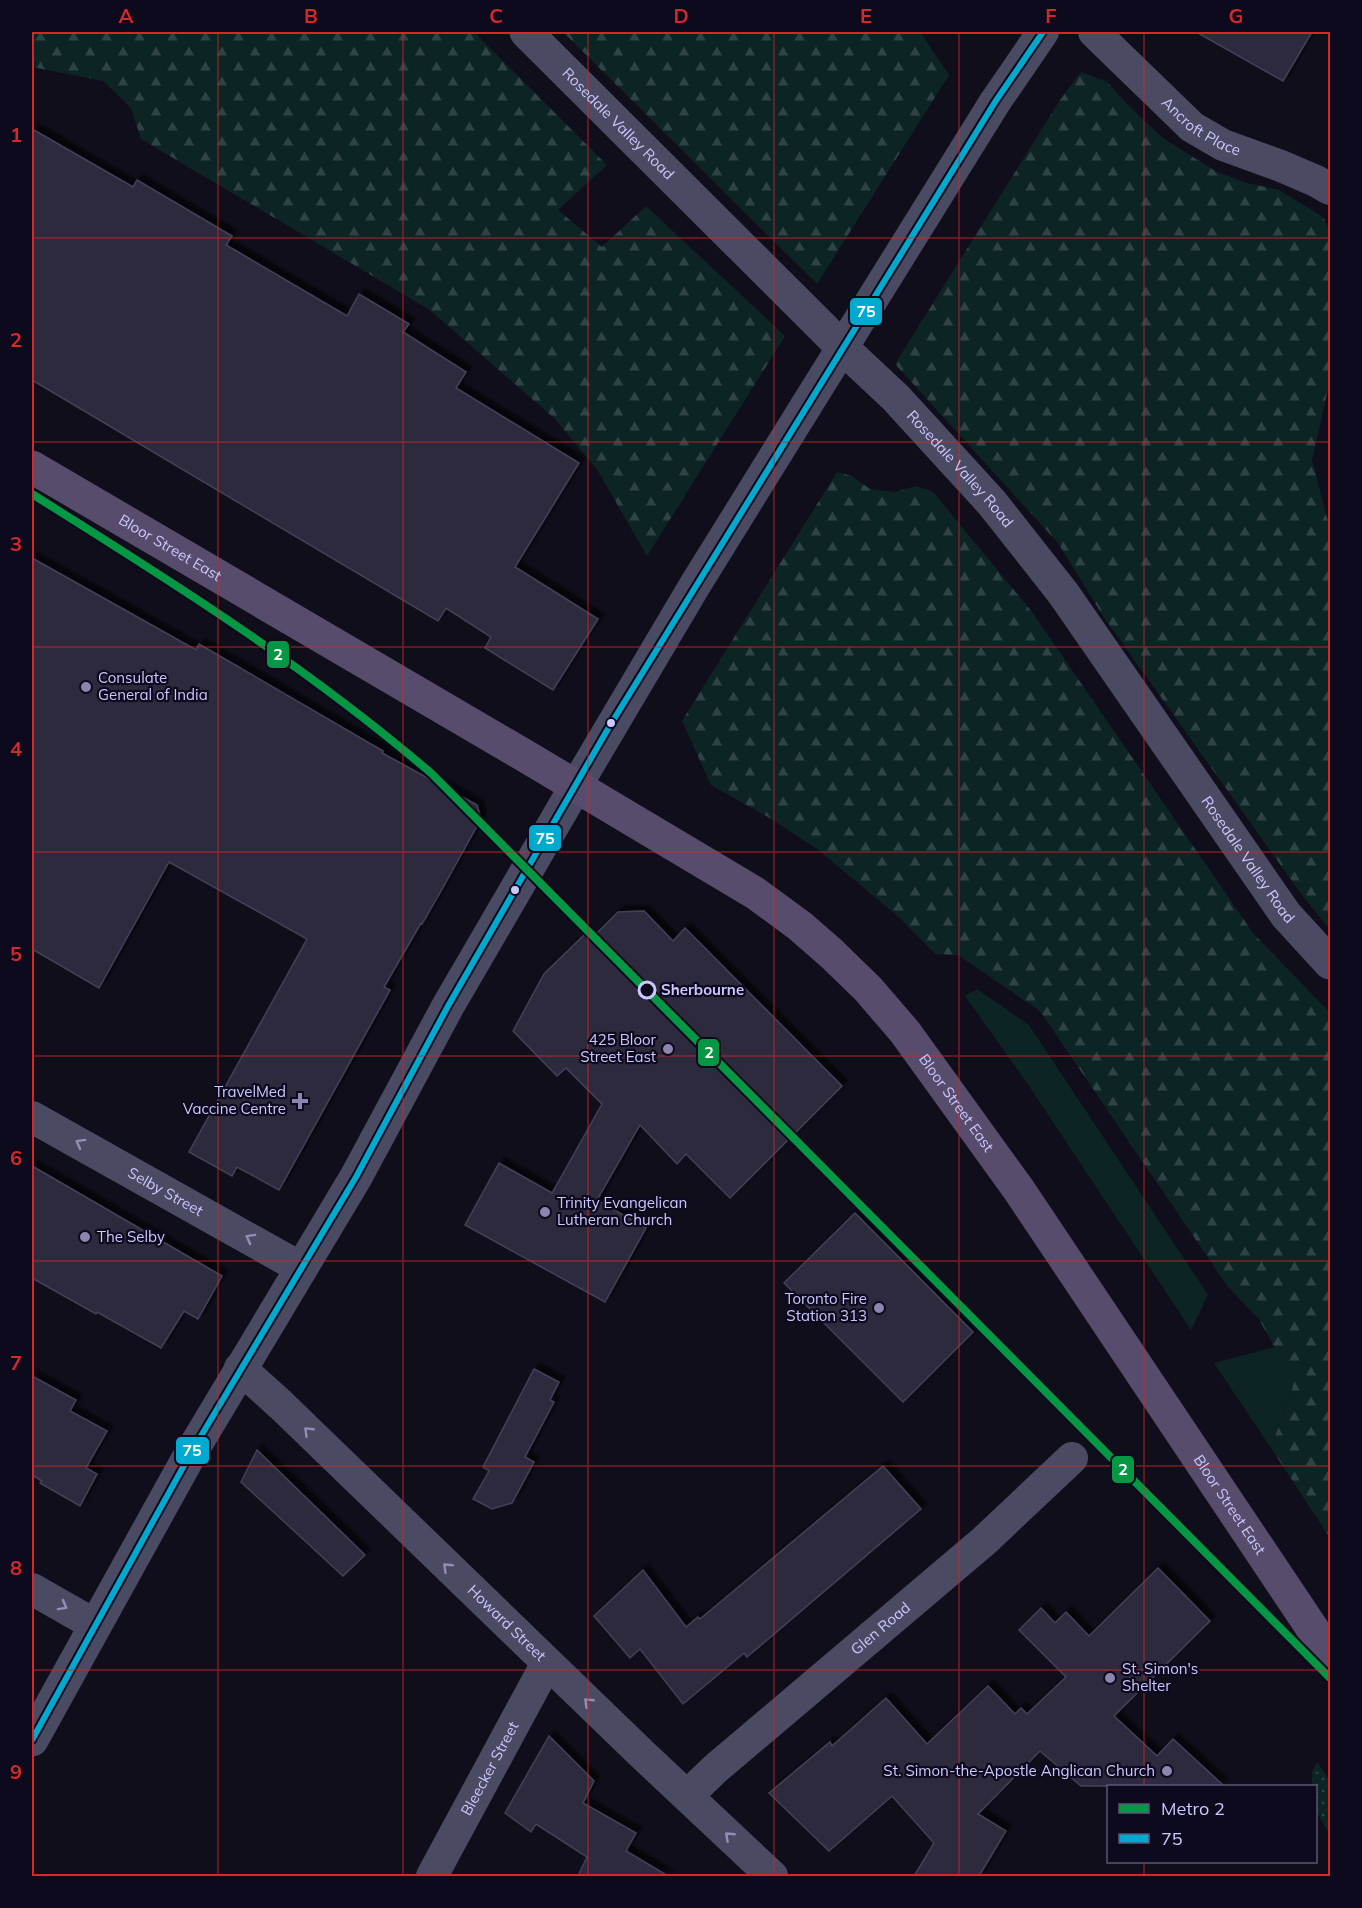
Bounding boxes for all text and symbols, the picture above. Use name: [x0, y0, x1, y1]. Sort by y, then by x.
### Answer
text: A: [119, 3, 134, 28]
text: B: [304, 3, 318, 28]
text: C: [489, 3, 503, 28]
text: D: [673, 3, 689, 28]
text: E: [860, 3, 872, 28]
text: F: [1045, 3, 1057, 28]
text: G: [1229, 3, 1243, 28]
street label: Rosedale Valley Road: [558, 63, 678, 183]
street label: Ancroft Place: [1158, 93, 1243, 160]
text: 1: [10, 122, 22, 147]
line badge: 75: [849, 297, 883, 326]
text: 75: [856, 301, 876, 321]
text: 2: [10, 327, 22, 352]
street label: Rosedale Valley Road: [903, 406, 1018, 531]
street label: Bloor Street East: [115, 510, 225, 585]
text: 3: [10, 531, 22, 556]
line badge: 2: [266, 640, 290, 669]
text: 2: [273, 644, 283, 664]
place label: Consulate General of India: [98, 668, 208, 704]
marker: Consulate General of India: [79, 680, 93, 694]
unlabelled marker: [605, 717, 617, 729]
text: 4: [10, 736, 22, 761]
street label: Rosedale Valley Road: [1198, 792, 1299, 927]
line badge: 75: [528, 824, 562, 852]
text: 75: [535, 828, 555, 848]
unlabelled marker: [509, 884, 521, 896]
text: 5: [10, 941, 22, 966]
place label: Sherbourne: [661, 980, 744, 999]
marker: Sherbourne: [638, 981, 656, 999]
place label: 425 Bloor Street East: [580, 1030, 657, 1066]
line badge: 2: [697, 1038, 720, 1067]
marker: 425 Bloor Street East: [661, 1042, 675, 1056]
text: 2: [704, 1042, 714, 1062]
street label: Bloor Street East: [915, 1050, 998, 1155]
place label: TravelMed Vaccine Centre: [183, 1082, 286, 1118]
marker: TravelMed Vaccine Centre: [291, 1092, 309, 1110]
one-way arrow: [76, 1139, 86, 1150]
text: 6: [10, 1145, 22, 1170]
street label: Selby Street: [125, 1163, 207, 1220]
place label: Trinity Evangelican Lutheran Church: [557, 1193, 687, 1229]
marker: Trinity Evangelican Lutheran Church: [538, 1205, 552, 1219]
place label: The Selby: [97, 1227, 165, 1246]
marker: The Selby: [78, 1230, 92, 1244]
one-way arrow: [246, 1234, 256, 1245]
place label: Toronto Fire Station 313: [785, 1289, 867, 1325]
marker: Toronto Fire Station 313: [872, 1301, 886, 1315]
text: 7: [10, 1350, 22, 1375]
one-way arrow: [304, 1427, 315, 1438]
line badge: 75: [175, 1436, 210, 1465]
text: 75: [182, 1440, 202, 1460]
street label: Bloor Street East: [1190, 1451, 1270, 1558]
line badge: 2: [1111, 1455, 1135, 1484]
text: 2: [1118, 1459, 1128, 1479]
text: 8: [10, 1555, 22, 1580]
one-way arrow: [444, 1563, 454, 1574]
street label: Howard Street: [464, 1581, 550, 1665]
street label: Glen Road: [847, 1598, 914, 1659]
one-way arrow: [57, 1599, 68, 1611]
place label: St. Simon's Shelter: [1122, 1659, 1198, 1695]
marker: St. Simon's Shelter: [1103, 1671, 1117, 1685]
one-way arrow: [584, 1698, 595, 1709]
street label: Bleecker Street: [456, 1718, 523, 1819]
text: 9: [10, 1759, 22, 1784]
place label: St. Simon-the-Apostle Anglican Church: [883, 1761, 1155, 1780]
marker: St. Simon-the-Apostle Anglican Church: [1160, 1764, 1174, 1778]
legend: [1107, 1785, 1317, 1863]
text: Metro 2: [1161, 1797, 1225, 1820]
text: 75: [1161, 1827, 1183, 1850]
one-way arrow: [726, 1833, 737, 1844]

